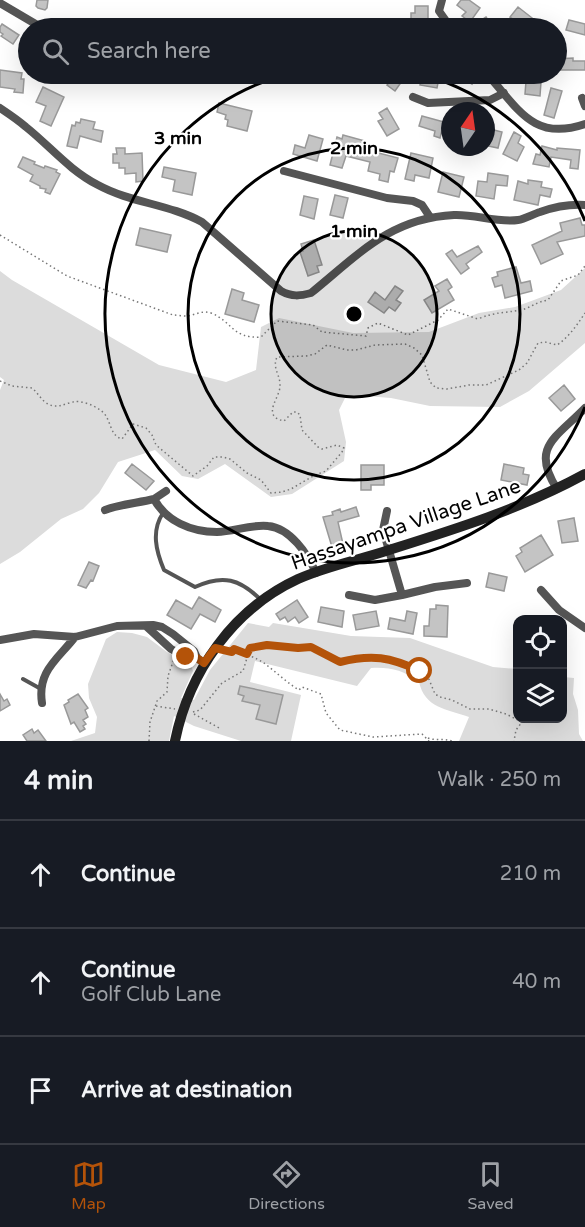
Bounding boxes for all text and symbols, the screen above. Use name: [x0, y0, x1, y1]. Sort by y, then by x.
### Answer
search box: [18, 18, 567, 84]
icon: search: [39, 35, 72, 68]
text: Search here: [87, 38, 211, 64]
north arrow: [441, 102, 495, 156]
text: 3 min: [154, 127, 202, 149]
text: 2 min: [330, 137, 378, 159]
text: 1 min: [330, 220, 378, 242]
centre of rings: [344, 304, 364, 324]
street label: Hassayampa Village Lane: [288, 474, 524, 576]
map controls: [513, 615, 567, 723]
button: locate: [513, 615, 567, 669]
route end: [172, 643, 198, 669]
route start: [406, 657, 432, 683]
button: layers: [513, 669, 567, 723]
text: 4 min: [24, 765, 93, 796]
text: Walk · 250 m: [438, 768, 561, 792]
icon: ahead: [24, 858, 57, 891]
text: Continue: [81, 861, 176, 887]
text: 210 m: [500, 862, 561, 886]
text: Continue: [81, 957, 176, 983]
icon: ahead: [24, 966, 57, 999]
text: 40 m: [512, 970, 561, 994]
text: Golf Club Lane: [81, 983, 221, 1007]
icon: arrive: [24, 1074, 57, 1107]
text: Arrive at destination: [81, 1077, 292, 1103]
tab: Map: [71, 1158, 106, 1214]
tab: Directions: [248, 1158, 325, 1214]
tab: Saved: [467, 1158, 514, 1214]

